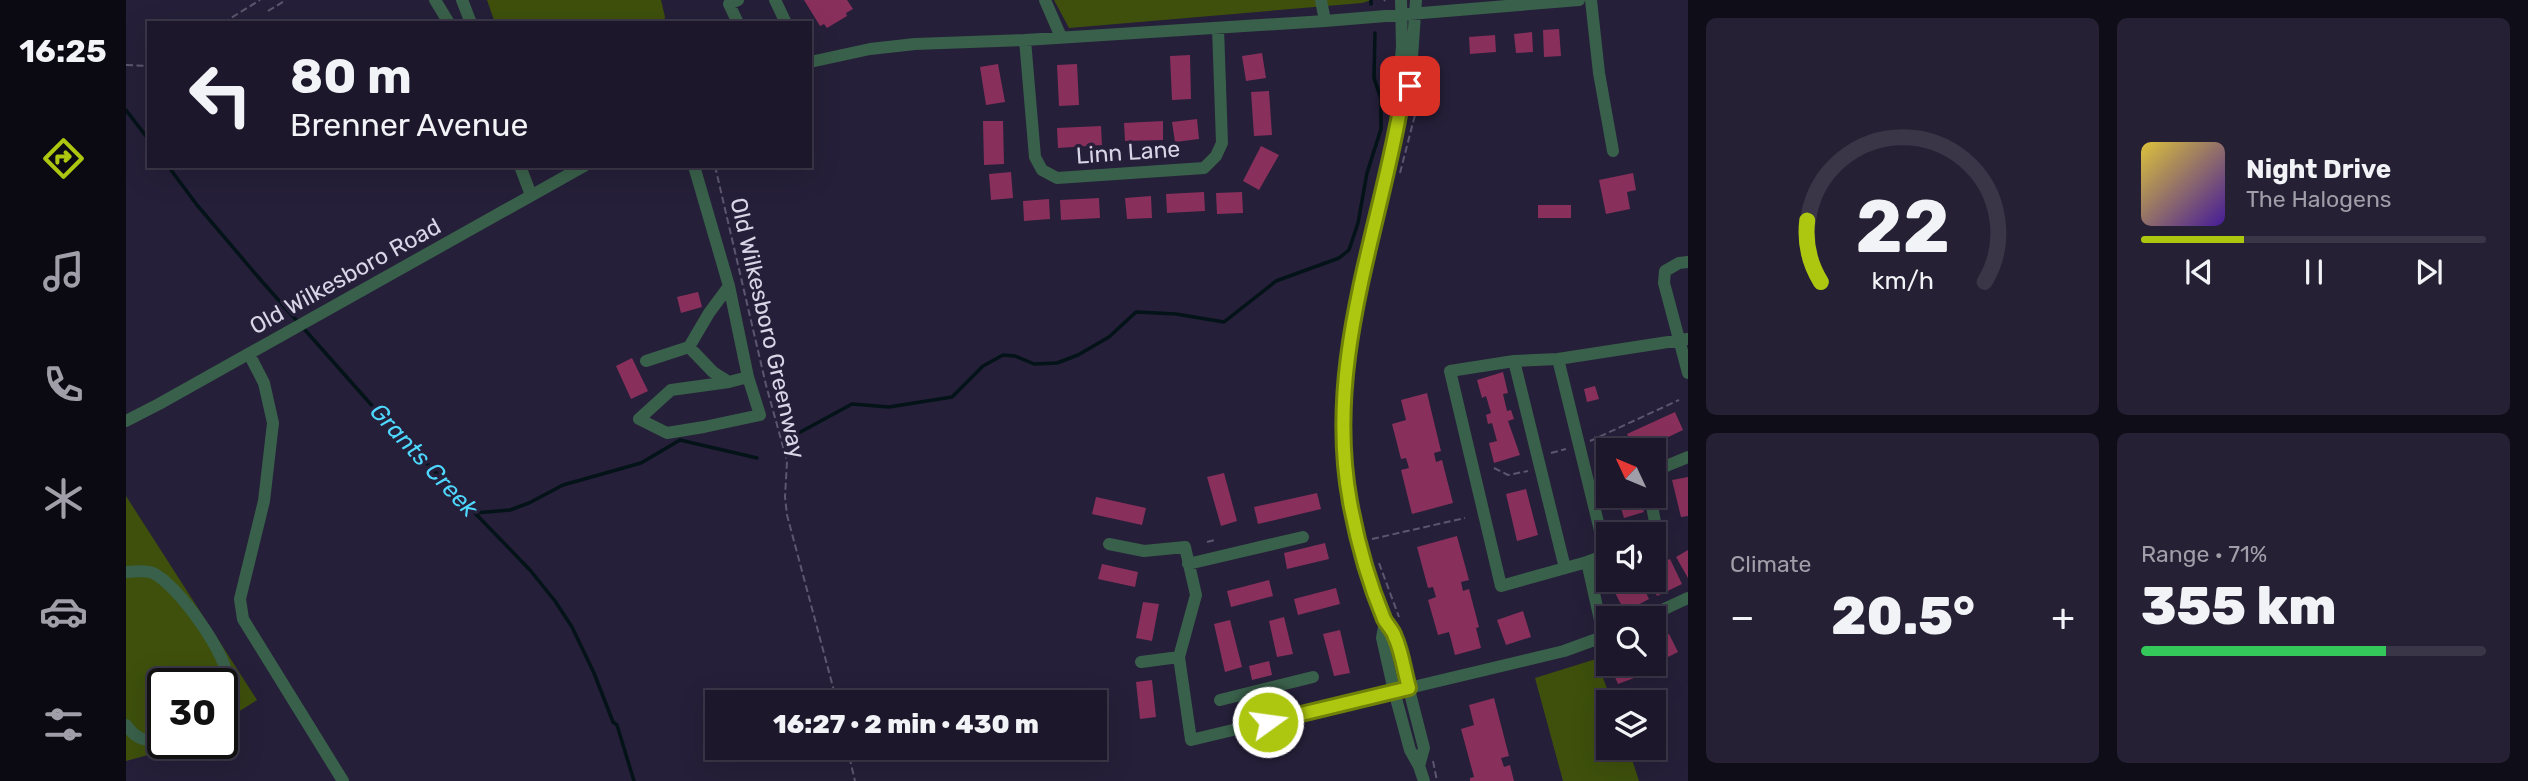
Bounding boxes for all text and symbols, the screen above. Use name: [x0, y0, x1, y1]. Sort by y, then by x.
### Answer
text: 16:25: [19, 32, 107, 70]
text: 80 m: [290, 47, 412, 105]
icon: left: [175, 49, 266, 140]
pin: [1380, 56, 1440, 116]
icon: arrive: [1391, 67, 1429, 105]
text: Brenner Avenue: [290, 106, 528, 144]
icon: directions: [39, 134, 88, 183]
street label: Linn Lane: [1075, 134, 1181, 170]
text: Night Drive: [2246, 154, 2391, 185]
text: 22: [1855, 185, 1950, 271]
text: The Halogens: [2246, 185, 2392, 213]
street label: Old Wilkesboro Greenway: [724, 195, 812, 461]
street label: Old Wilkesboro Road: [244, 212, 446, 340]
icon: music: [39, 247, 88, 296]
icon: previous: [2180, 253, 2218, 291]
icon: pause: [2295, 253, 2333, 291]
icon: next: [2410, 253, 2448, 291]
text: km/h: [1871, 266, 1934, 295]
icon: phone: [39, 360, 88, 409]
water label: Grants Creek: [364, 397, 484, 523]
north arrow: [1596, 438, 1666, 508]
map controls: [1596, 438, 1666, 760]
icon: climate: [39, 474, 88, 523]
button: sound: [1596, 522, 1666, 592]
text: Range · 71%: [2141, 540, 2267, 568]
text: Climate: [1730, 550, 1811, 578]
text: 355 km: [2141, 575, 2337, 637]
text: 20.5°: [1831, 585, 1975, 647]
icon: car: [39, 587, 88, 636]
text: −: [1730, 594, 1755, 640]
text: +: [2051, 594, 2075, 640]
button: search: [1596, 606, 1666, 676]
speed limit sign: 30: [147, 668, 238, 759]
position arrow: [1231, 685, 1305, 759]
button: layers: [1596, 690, 1666, 760]
icon: filters: [39, 700, 88, 749]
text: 16:27 · 2 min · 430 m: [773, 709, 1039, 740]

